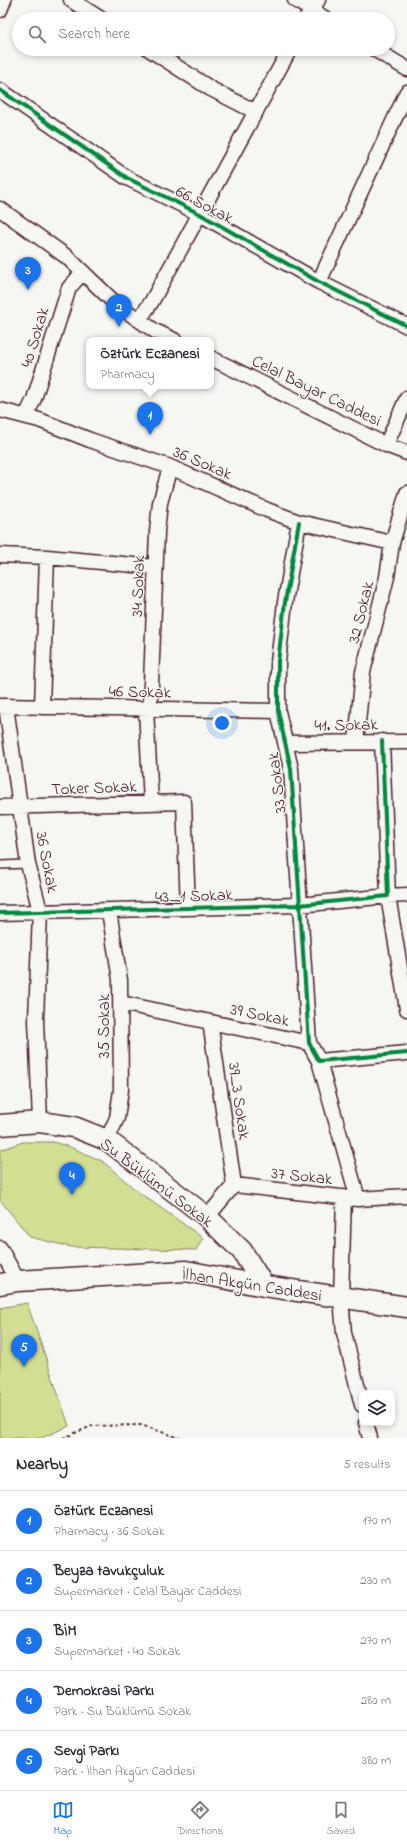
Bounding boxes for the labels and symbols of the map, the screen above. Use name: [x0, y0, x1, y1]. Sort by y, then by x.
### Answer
street label: 66 Sokak: [171, 180, 238, 231]
pin: 3: [15, 257, 41, 290]
pin: 2: [106, 294, 132, 327]
street label: 40 Sokak: [14, 304, 57, 371]
street label: Celal Bayar Caddesi: [247, 349, 386, 435]
pin: 1: [137, 402, 163, 435]
street label: 36 Sokak: [169, 440, 236, 487]
street label: 34 Sokak: [125, 554, 152, 617]
street label: 32 Sokak: [342, 578, 381, 646]
street label: 46 Sokak: [109, 679, 172, 706]
street label: 41. Sokak: [314, 712, 379, 739]
your location: [212, 713, 232, 733]
street label: 33 Sokak: [261, 750, 294, 815]
street label: Toker Sokak: [51, 774, 138, 802]
street label: 36 Sokak: [28, 829, 65, 896]
street label: 43_1 Sokak: [155, 883, 234, 910]
street label: 35 Sokak: [92, 993, 117, 1058]
street label: 39 Sokak: [228, 997, 292, 1034]
street label: 39_3 Sokak: [221, 1061, 256, 1142]
street label: Su Büklümü Sokak: [94, 1132, 219, 1235]
street label: 37 Sokak: [270, 1161, 334, 1192]
pin: 4: [59, 1162, 85, 1195]
street label: İlhan Akgün Caddesi: [180, 1262, 324, 1311]
pin: 5: [11, 1334, 37, 1367]

